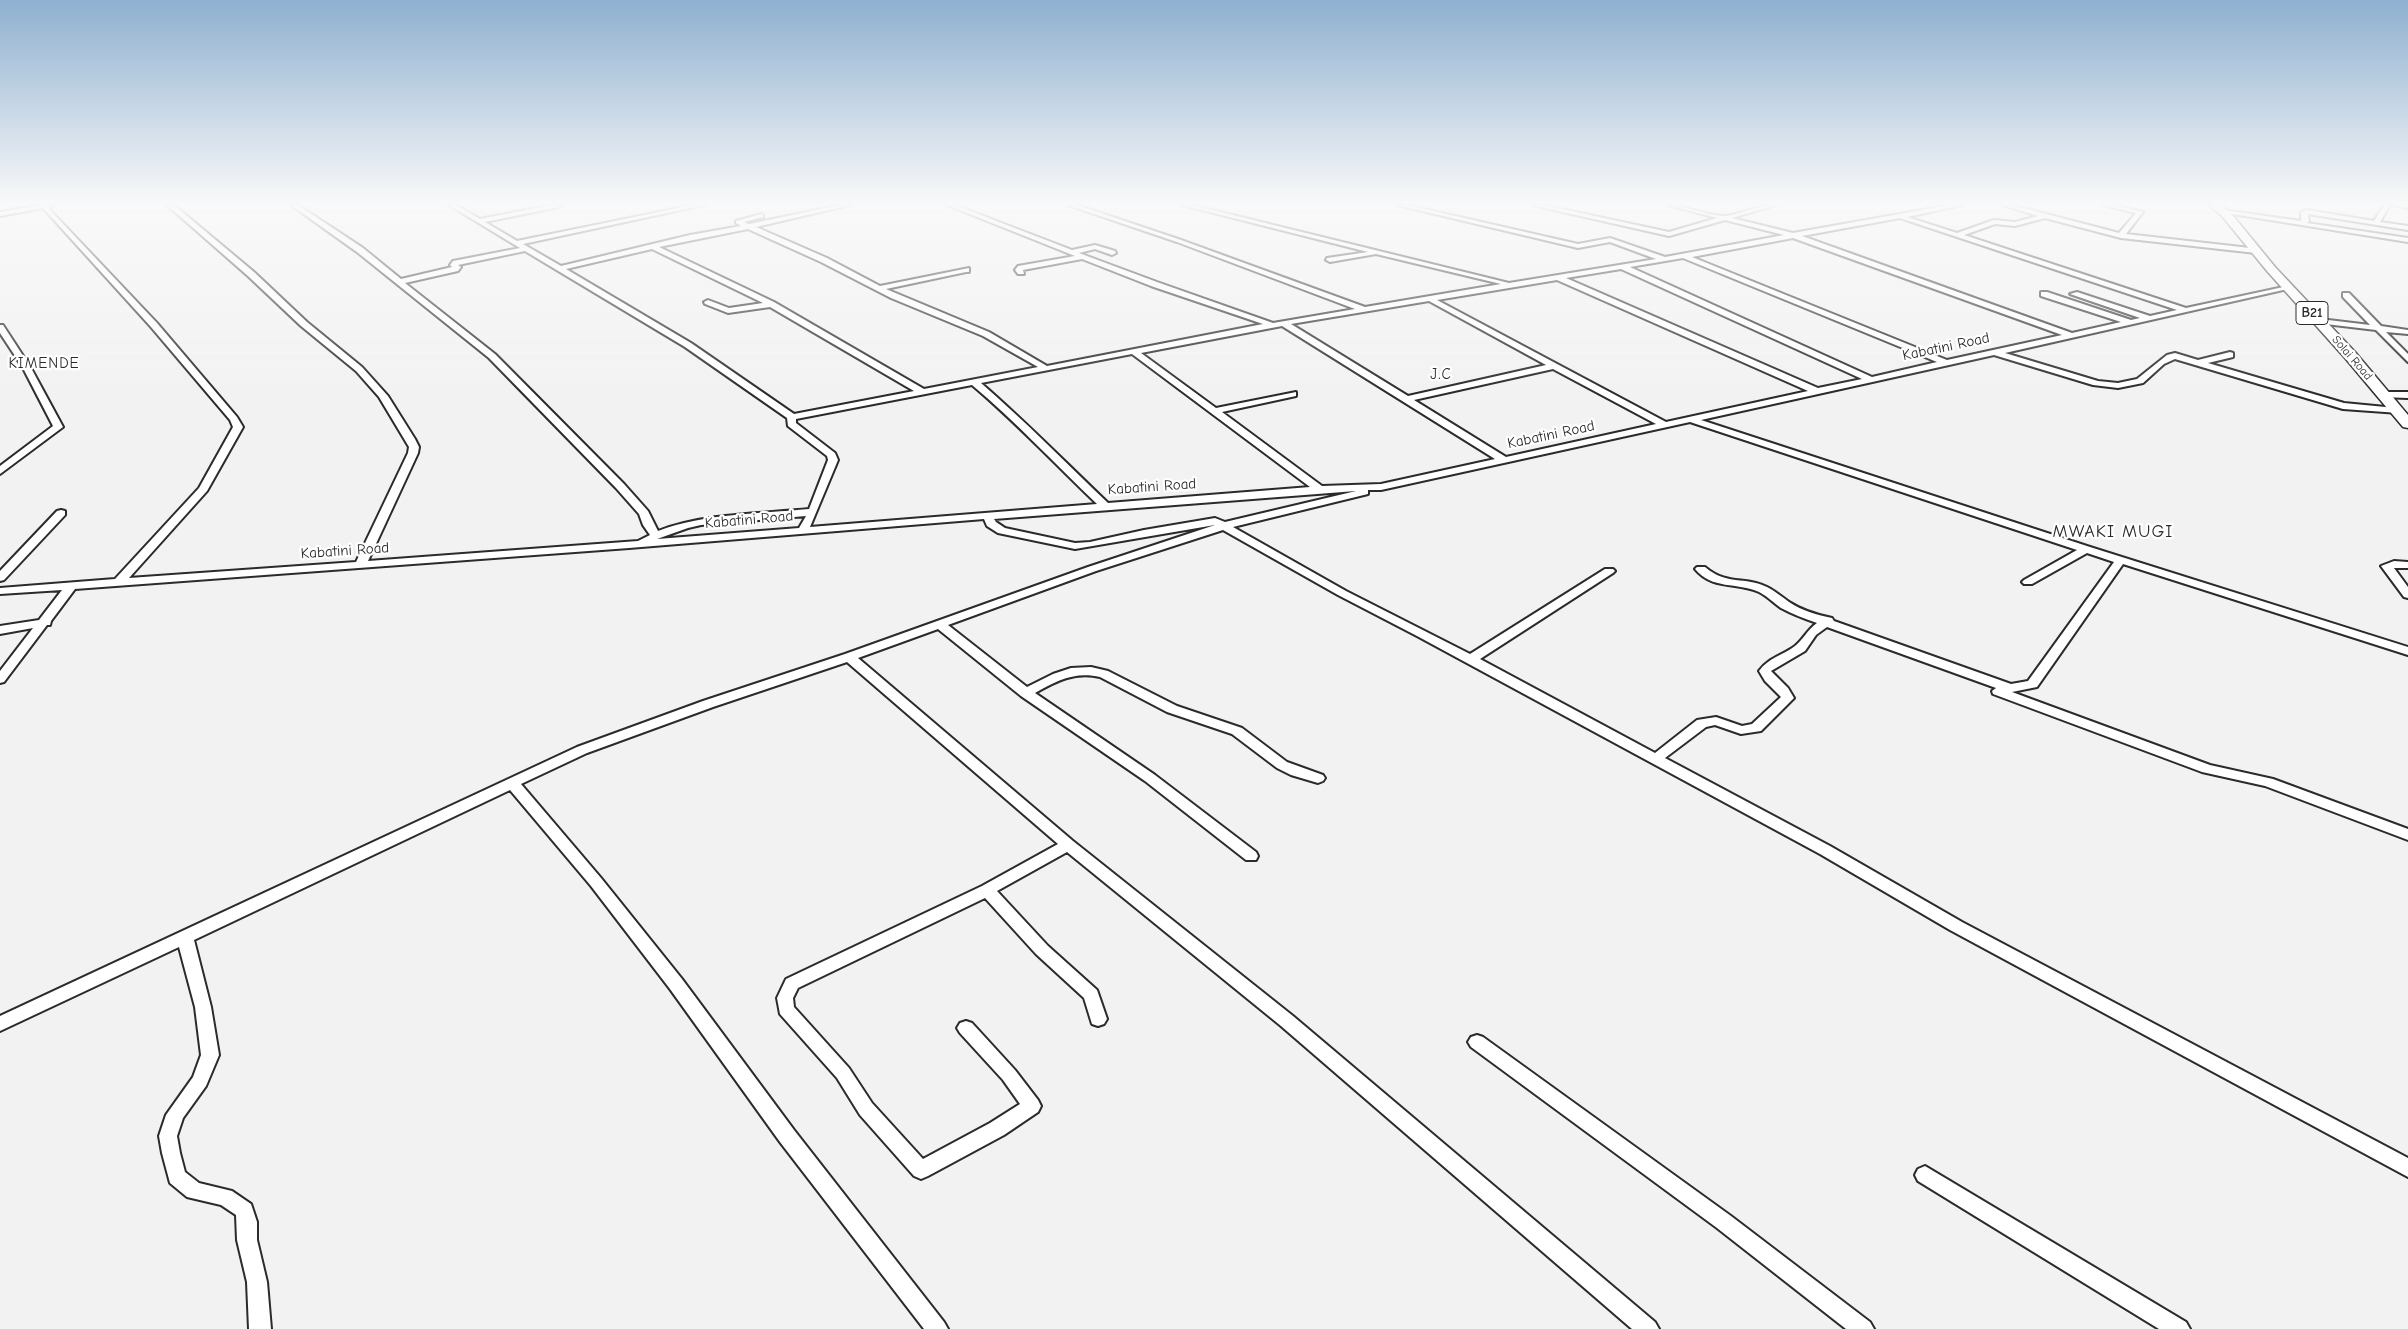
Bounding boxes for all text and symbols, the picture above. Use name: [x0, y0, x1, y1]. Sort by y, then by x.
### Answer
road number: B21: [2296, 302, 2328, 324]
street label: Kabatini Road: [1901, 329, 1991, 365]
street label: Solai Road: [2329, 333, 2375, 383]
district label: KIMENDE: [8, 355, 80, 373]
district label: J.C: [1430, 366, 1452, 384]
street label: Kabatini Road: [1506, 417, 1596, 453]
street label: Kabatini Road: [1107, 475, 1197, 499]
street label: Kabatini Road: [704, 507, 794, 533]
district label: MWAKI MUGI: [2051, 521, 2175, 543]
street label: Kabatini Road: [300, 539, 390, 563]

